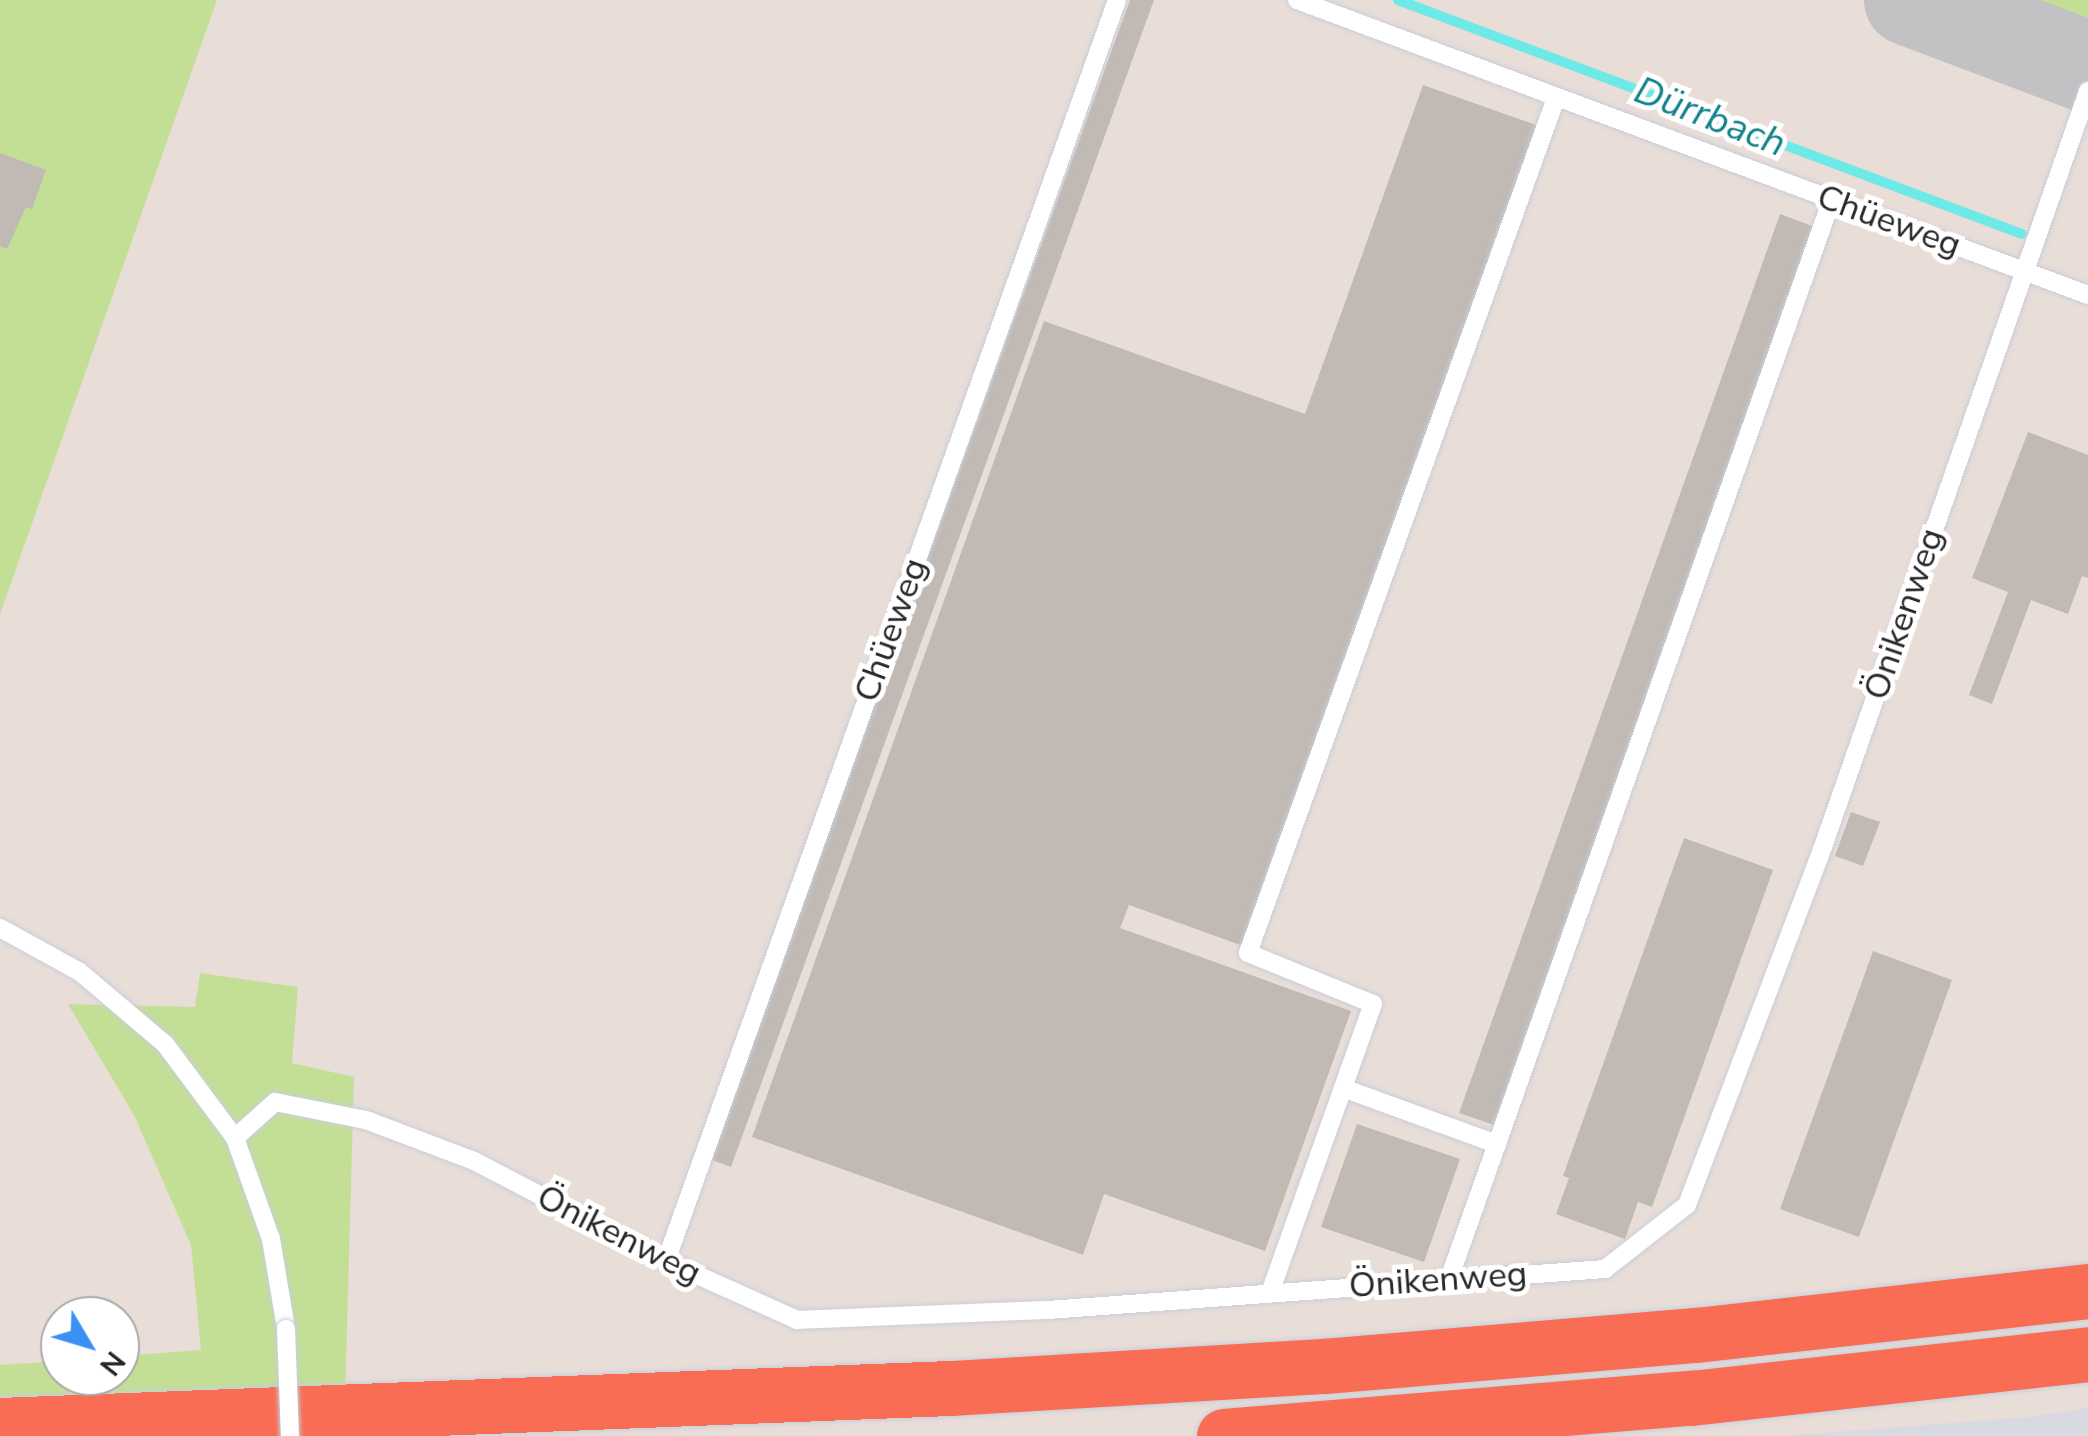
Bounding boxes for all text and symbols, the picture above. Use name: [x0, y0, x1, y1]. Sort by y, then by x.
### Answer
water label: Dürrbach: [1628, 67, 1792, 167]
street label: Chüeweg: [1811, 176, 1967, 266]
street label: Önikenweg: [1855, 523, 1953, 705]
street label: Chüeweg: [846, 552, 936, 708]
street label: Önikenweg: [530, 1176, 708, 1294]
street label: Önikenweg: [1347, 1253, 1529, 1307]
north arrow: [40, 1296, 140, 1396]
text: N: [91, 1343, 133, 1383]

